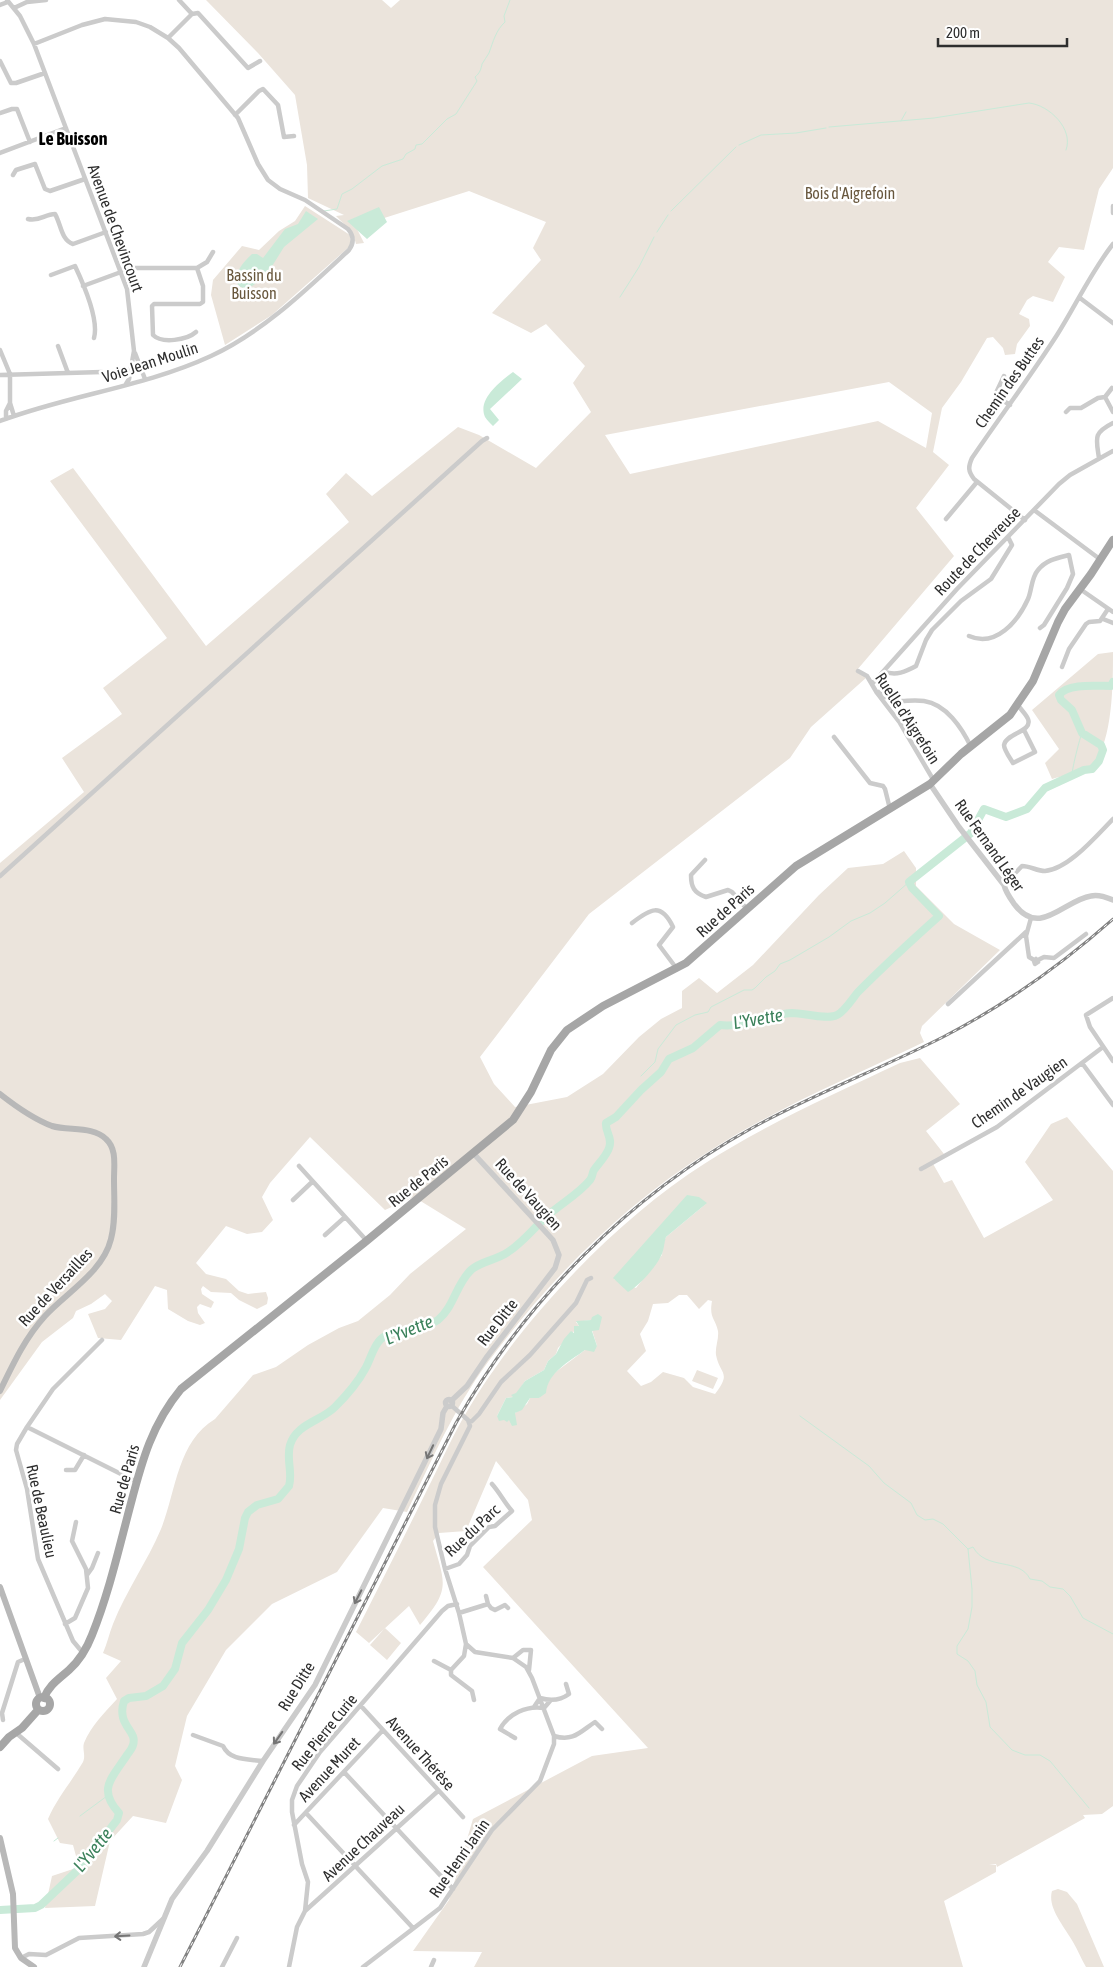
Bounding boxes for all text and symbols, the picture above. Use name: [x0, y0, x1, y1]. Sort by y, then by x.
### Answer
scale bar: [938, 15, 1067, 47]
text: 200 m: [946, 24, 980, 41]
district label: Le Buisson: [39, 128, 108, 149]
street label: Avenue de Chevincourt: [85, 162, 147, 294]
park label: Bois d'Aigrefoin: [805, 184, 895, 203]
park label: Bassin du Buisson: [226, 266, 282, 302]
street label: Chemin des Buttes: [971, 333, 1047, 431]
street label: Voie Jean Moulin: [100, 338, 200, 386]
street label: Route de Chevreuse: [930, 503, 1024, 599]
street label: Ruelle d'Aigrefoin: [871, 669, 944, 767]
street label: Rue Fernand Léger: [951, 796, 1029, 895]
street label: Rue de Paris: [693, 879, 758, 941]
water label: L'Yvette: [731, 1004, 784, 1033]
street label: Chemin de Vaugien: [968, 1052, 1071, 1132]
street label: Rue de Paris: [385, 1151, 452, 1210]
street label: Rue de Vaugien: [491, 1154, 566, 1234]
street label: Rue de Versailles: [14, 1244, 96, 1330]
street label: Rue Ditte: [473, 1295, 521, 1349]
water label: L'Yvette: [382, 1310, 436, 1349]
street label: Rue de Paris: [106, 1442, 143, 1516]
one-way arrow: [425, 1444, 435, 1459]
street label: Rue de Beaulieu: [23, 1463, 61, 1559]
street label: Rue du Parc: [441, 1500, 503, 1560]
one-way arrow: [353, 1589, 362, 1604]
street label: Rue Ditte: [274, 1658, 318, 1714]
street label: Rue Pierre Curie: [288, 1690, 360, 1774]
street label: Avenue Thérèse: [383, 1712, 459, 1794]
one-way arrow: [273, 1731, 283, 1745]
street label: Avenue Muret: [295, 1733, 364, 1805]
street label: Avenue Chauveau: [318, 1799, 408, 1885]
street label: Rue Henri Janin: [425, 1815, 493, 1901]
water label: L'Yvette: [69, 1824, 117, 1876]
one-way arrow: [114, 1931, 130, 1940]

